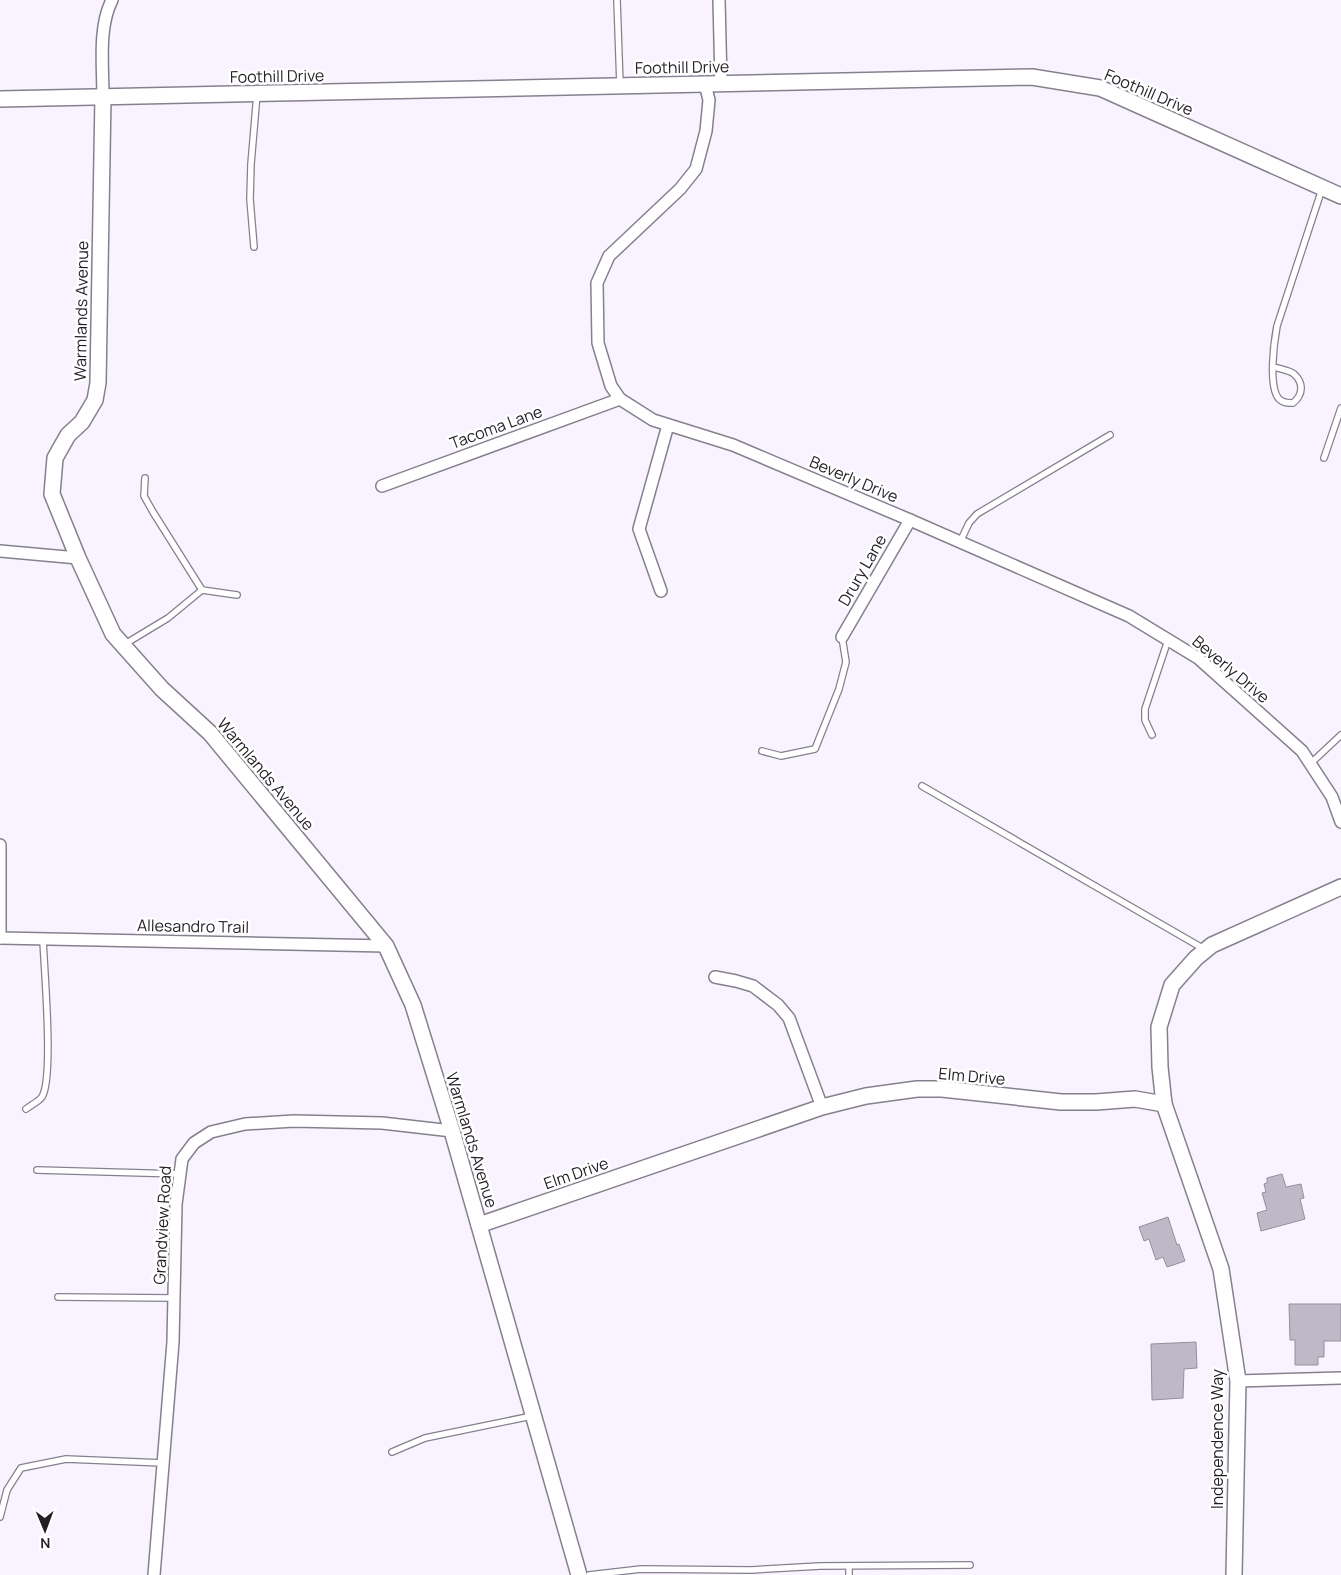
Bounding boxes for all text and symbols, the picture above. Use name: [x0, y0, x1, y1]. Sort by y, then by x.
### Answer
street label: Foothill Drive: [635, 55, 729, 79]
street label: Foothill Drive: [1101, 63, 1197, 121]
street label: Foothill Drive: [230, 64, 324, 88]
street label: Warmlands Avenue: [69, 241, 93, 381]
street label: Tacoma Lane: [447, 400, 545, 454]
street label: Beverly Drive: [806, 450, 902, 508]
street label: Drury Lane: [833, 530, 891, 610]
street label: Beverly Drive: [1188, 630, 1274, 708]
street label: Warmlands Avenue: [212, 713, 320, 835]
street label: Allesandro Trail: [137, 914, 249, 938]
street label: Elm Drive: [938, 1062, 1006, 1090]
street label: Warmlands Avenue: [441, 1070, 503, 1210]
street label: Elm Drive: [541, 1152, 611, 1194]
street label: Grandview Road: [148, 1165, 176, 1285]
street label: Independence Way: [1206, 1368, 1228, 1509]
north arrow: [20, 1505, 70, 1555]
text: N: [40, 1534, 50, 1553]

